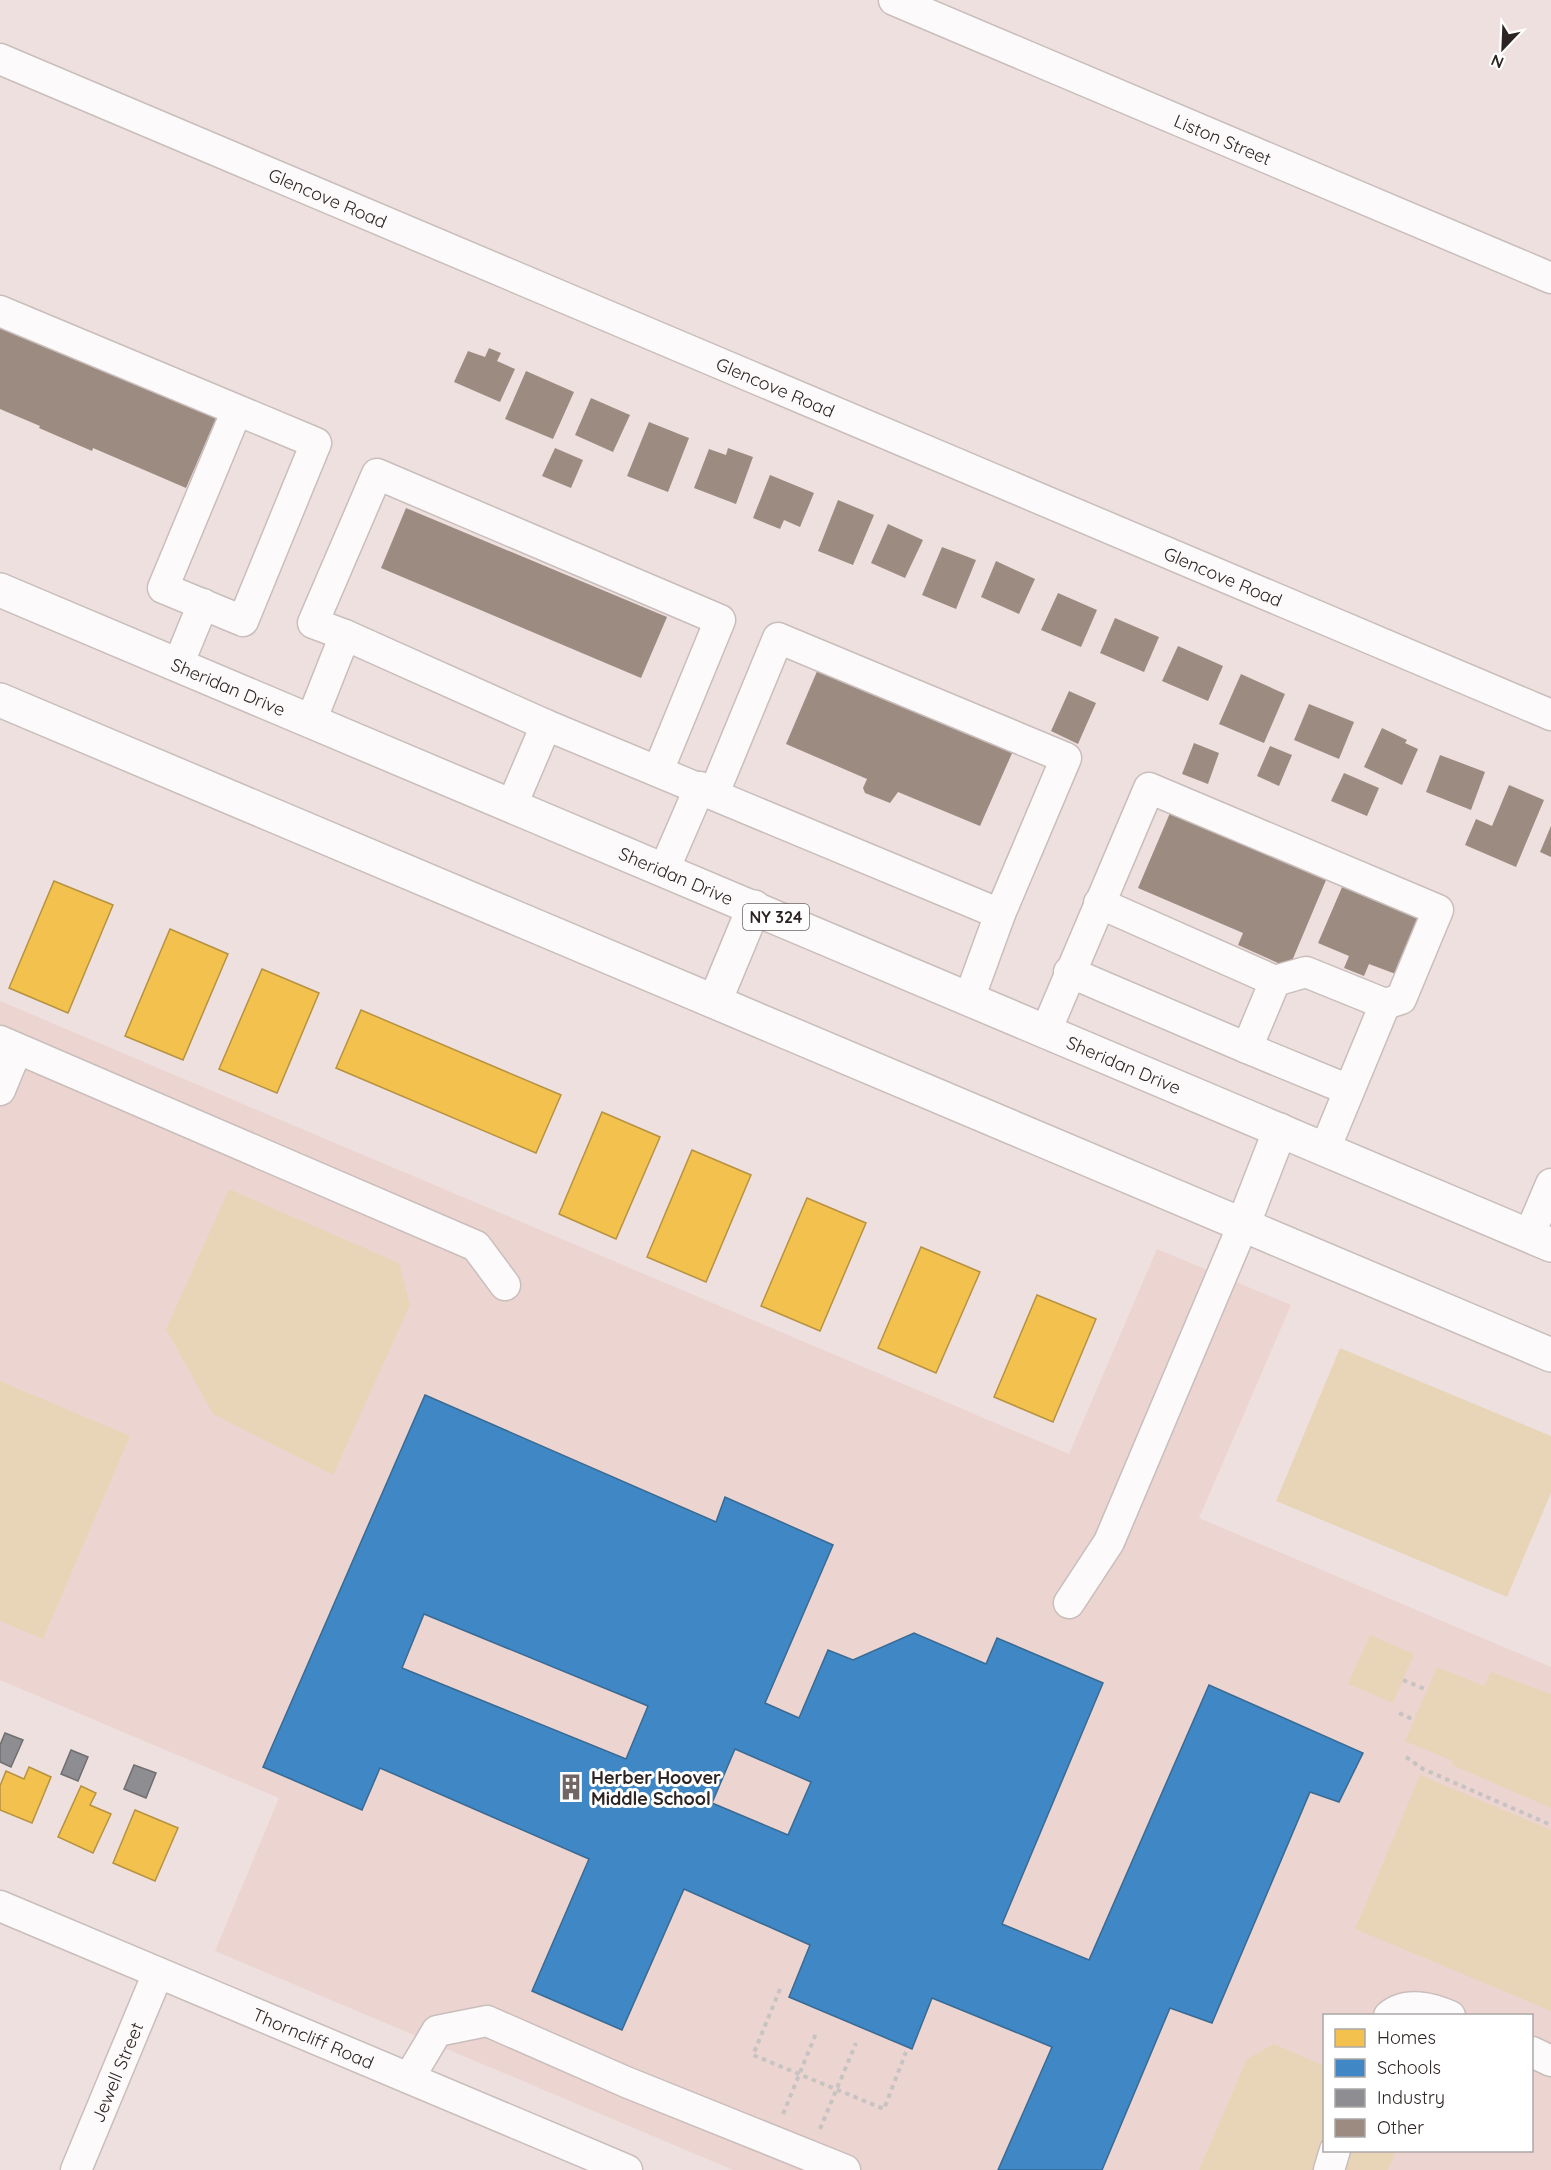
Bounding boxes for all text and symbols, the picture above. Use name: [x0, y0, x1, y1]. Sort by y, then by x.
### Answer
north arrow: [1473, 18, 1533, 78]
text: N: [1488, 50, 1506, 73]
street label: Liston Street: [1171, 108, 1275, 170]
street label: Glencove Road: [265, 162, 391, 233]
street label: Glencove Road: [713, 352, 838, 422]
street label: Glencove Road: [1160, 541, 1286, 612]
street label: Sheridan Drive: [168, 652, 289, 721]
street label: Sheridan Drive: [616, 841, 737, 910]
road number: NY 324: [743, 904, 809, 930]
street label: Sheridan Drive: [1063, 1030, 1184, 1099]
place label: Herber Hoover Middle School: [591, 1766, 721, 1810]
building icon: Herber Hoover Middle School: [556, 1772, 586, 1802]
street label: Thorncliff Road: [249, 2002, 377, 2074]
legend: [1323, 2014, 1533, 2152]
street label: Jewell Street: [86, 2019, 148, 2126]
text: Homes: [1377, 2026, 1436, 2049]
text: Schools: [1377, 2056, 1441, 2079]
text: Industry: [1377, 2086, 1445, 2109]
text: Other: [1377, 2116, 1424, 2139]

